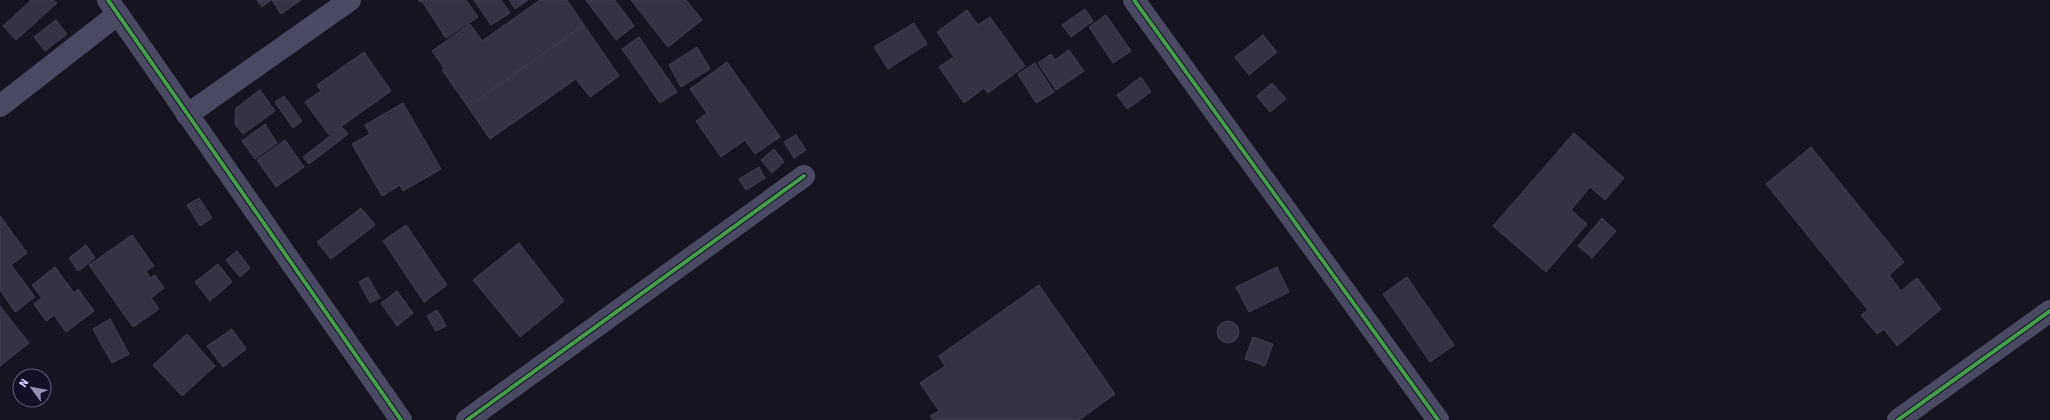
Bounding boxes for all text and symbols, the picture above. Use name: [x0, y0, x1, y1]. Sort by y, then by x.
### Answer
north arrow: [12, 368, 52, 408]
text: N: [16, 376, 31, 390]

